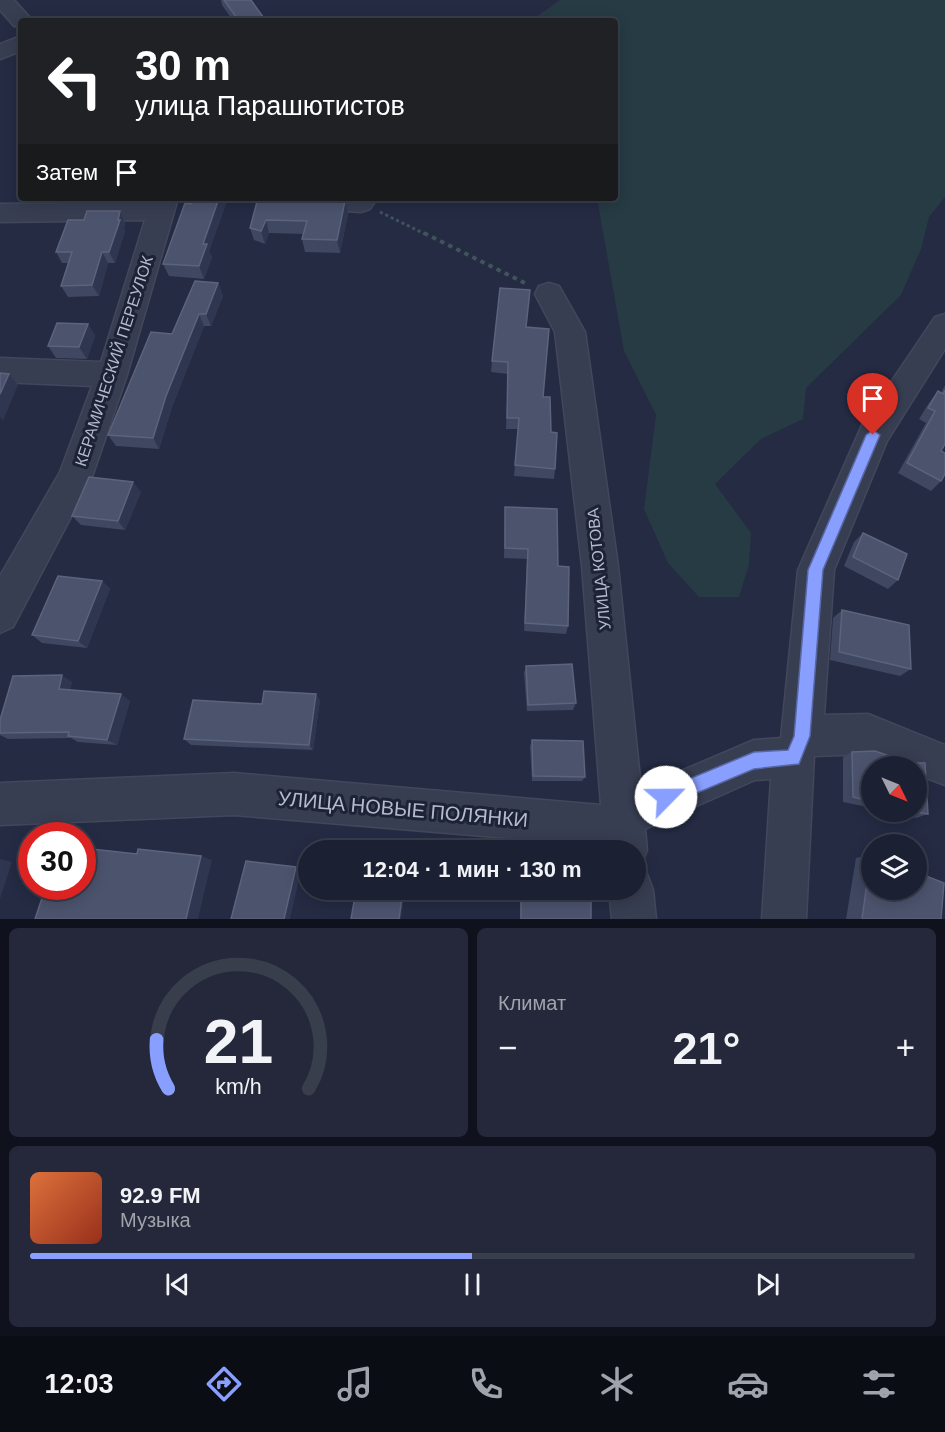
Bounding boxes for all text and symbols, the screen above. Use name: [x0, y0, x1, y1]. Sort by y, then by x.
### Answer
icon: left: [36, 42, 114, 120]
text: 30 m: [135, 42, 231, 89]
text: улица Парашютистов: [135, 91, 405, 121]
icon: arrive: [110, 156, 143, 189]
text: Затем: [36, 160, 98, 185]
street label: КЕРАМИЧЕСКИЙ ПЕРЕУЛОК: [71, 253, 156, 468]
pin: [847, 373, 898, 435]
icon: arrive: [856, 382, 889, 415]
street label: УЛИЦА КОТОВА: [584, 507, 614, 631]
north arrow: [861, 756, 927, 822]
map controls: [861, 756, 927, 900]
position arrow: [634, 765, 698, 829]
street label: УЛИЦА НОВЫЕ ПОЛЯНКИ: [277, 787, 529, 831]
speed limit sign: 30: [18, 822, 96, 900]
button: layers: [861, 834, 927, 900]
text: 12:04 · 1 мин · 130 m: [362, 857, 582, 882]
text: Климат: [498, 992, 566, 1014]
text: 21: [204, 1007, 273, 1076]
text: 21°: [672, 1023, 741, 1074]
text: −: [498, 1029, 517, 1066]
text: +: [896, 1029, 915, 1066]
text: km/h: [215, 1076, 262, 1100]
text: 92.9 FM: [120, 1183, 201, 1208]
text: Музыка: [120, 1209, 191, 1231]
icon: previous: [161, 1268, 194, 1301]
icon: pause: [456, 1268, 489, 1301]
icon: next: [751, 1268, 784, 1301]
icon: directions: [203, 1363, 245, 1405]
icon: music: [334, 1363, 376, 1405]
icon: phone: [465, 1363, 507, 1405]
icon: climate: [596, 1363, 638, 1405]
icon: car: [727, 1363, 769, 1405]
icon: filters: [858, 1363, 900, 1405]
text: 12:03: [45, 1369, 114, 1399]

